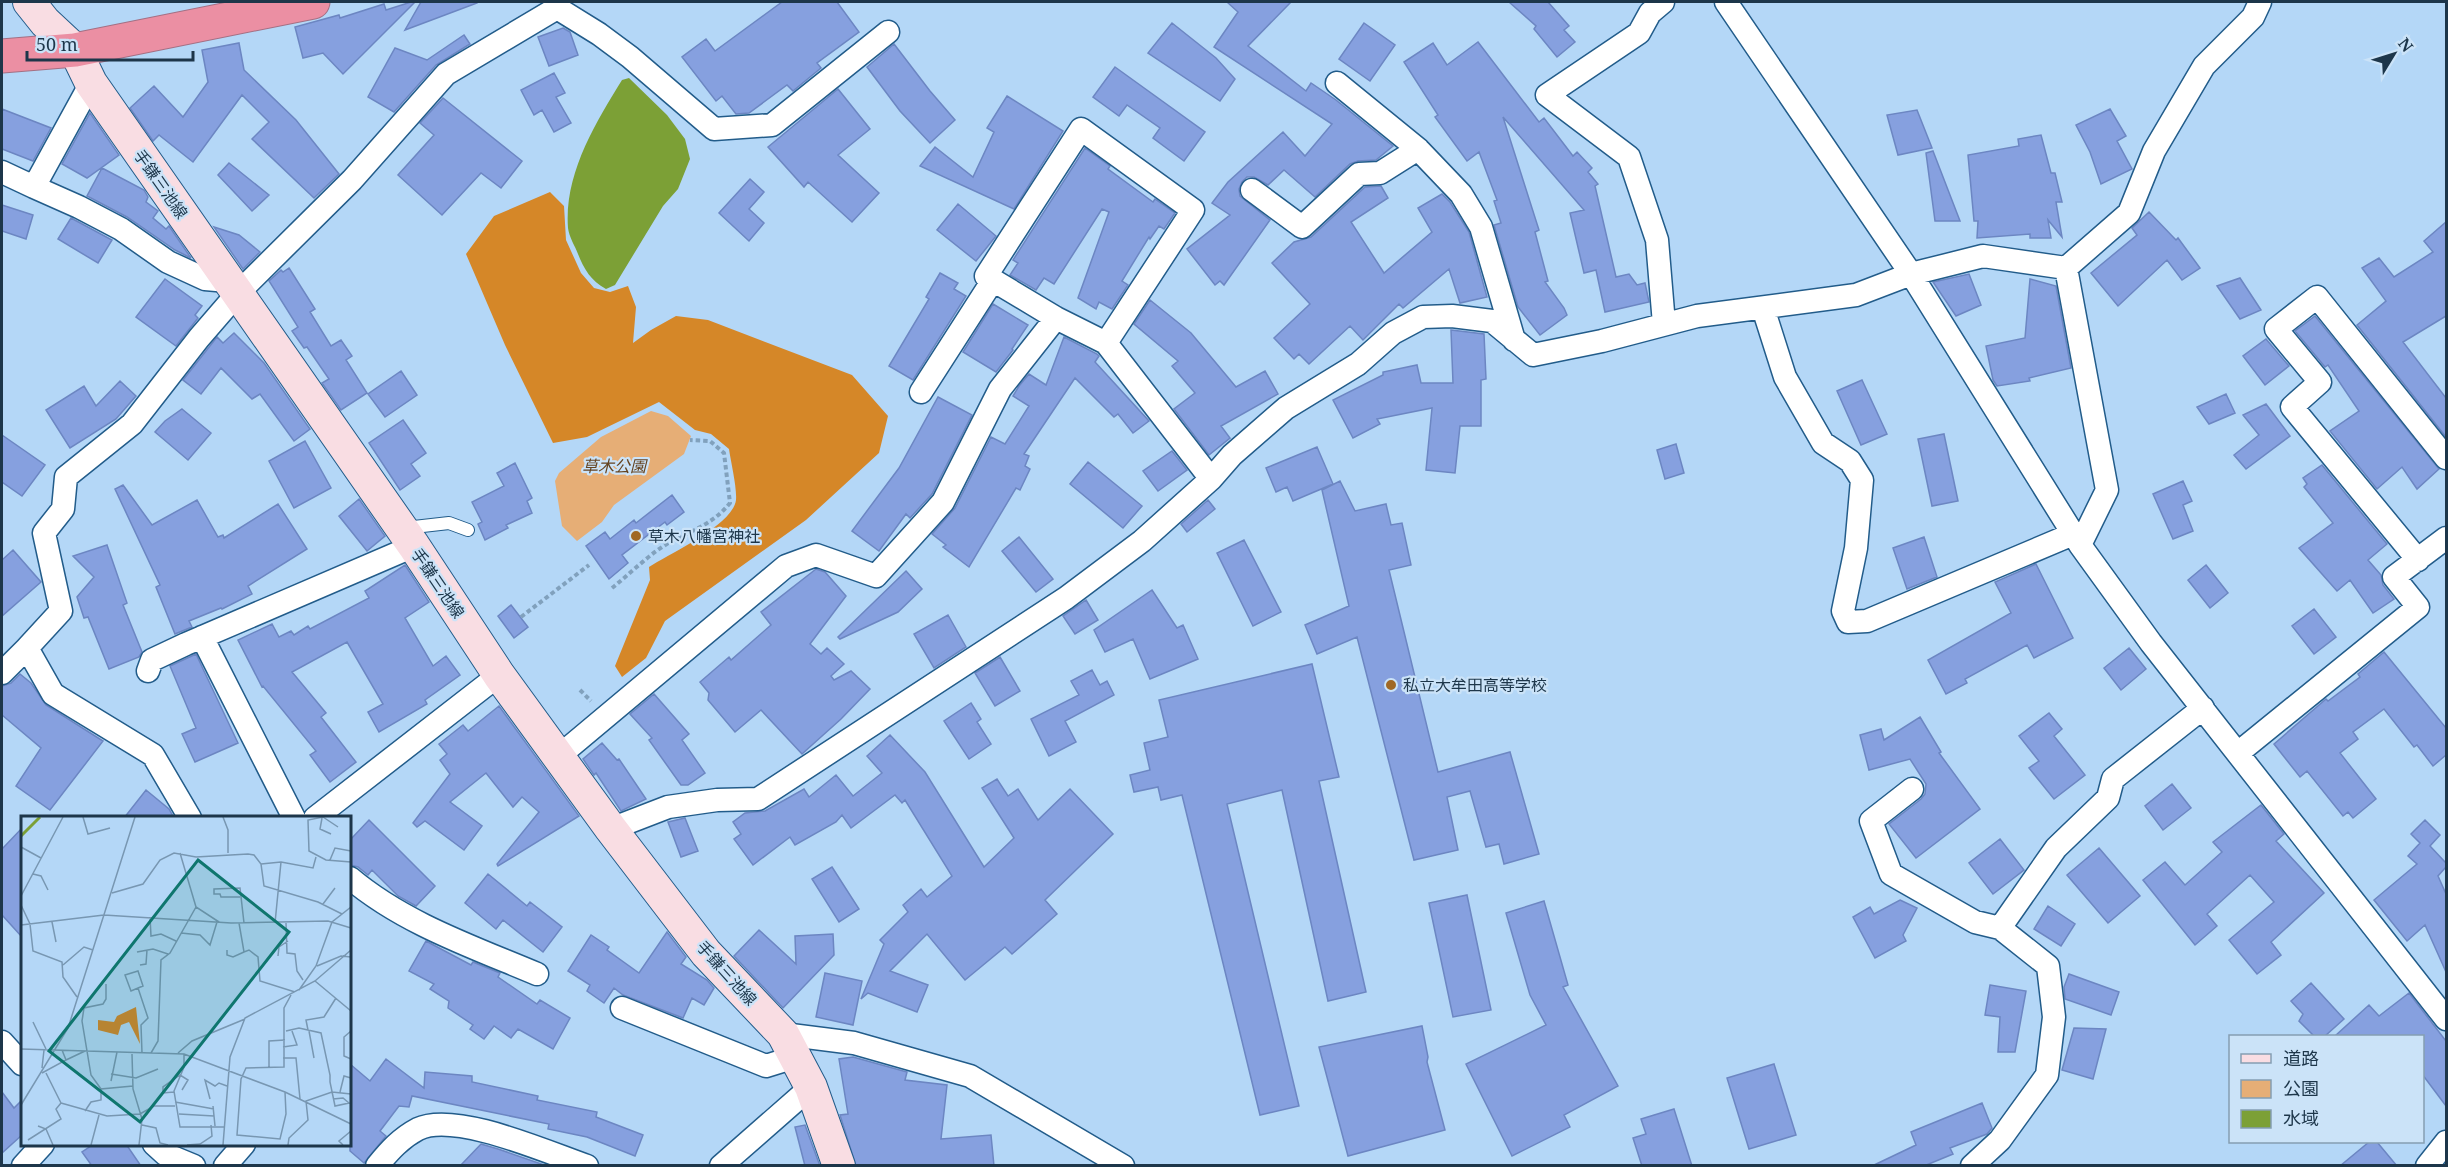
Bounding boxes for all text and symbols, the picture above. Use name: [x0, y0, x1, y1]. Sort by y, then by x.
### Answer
scale bar: [27, 24, 194, 62]
north arrow: [2364, 24, 2424, 84]
text: 50 m: [36, 32, 78, 56]
text: N: [2393, 33, 2419, 57]
street label: 手鎌三池線: [129, 145, 193, 223]
park label: 草木公園: [582, 455, 648, 477]
place label: 草木八幡宮神社: [648, 525, 760, 547]
marker: 草木八幡宮神社: [629, 529, 643, 543]
street label: 手鎌三池線: [407, 544, 469, 622]
place label: 私立大牟田高等学校: [1403, 674, 1547, 696]
marker: 私立大牟田高等学校: [1384, 678, 1398, 692]
inset map: [21, 816, 351, 1146]
street label: 手鎌三池線: [692, 936, 762, 1010]
legend: [2229, 1035, 2424, 1143]
text: 道路: [2283, 1046, 2319, 1070]
text: 公園: [2283, 1076, 2319, 1100]
text: 水域: [2283, 1106, 2319, 1130]

